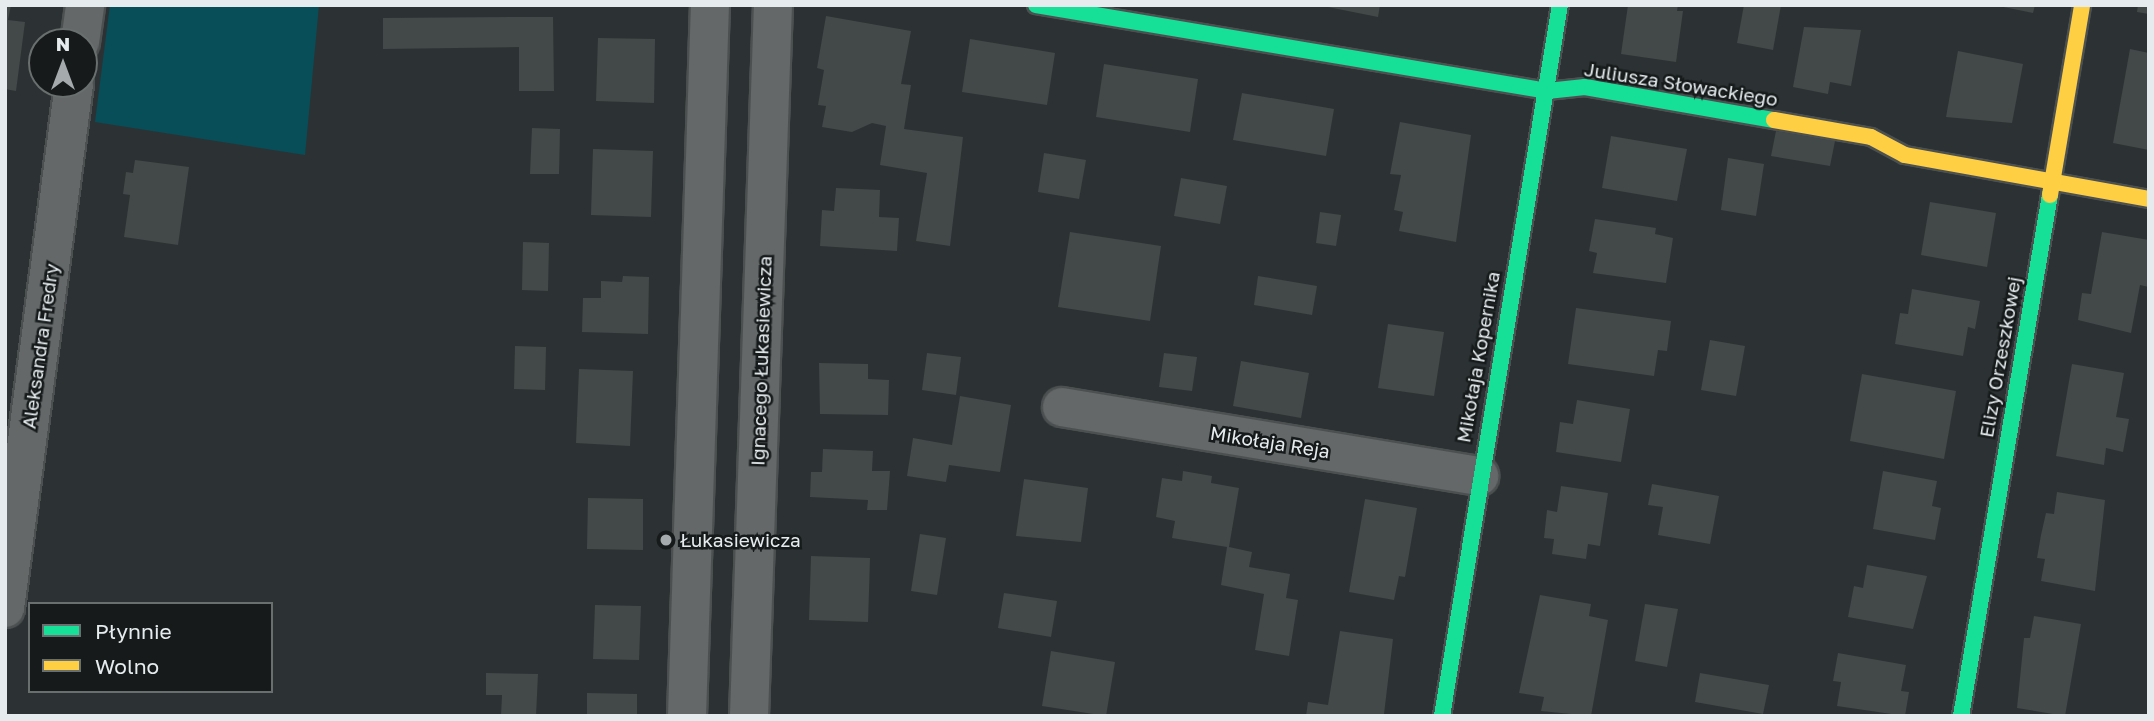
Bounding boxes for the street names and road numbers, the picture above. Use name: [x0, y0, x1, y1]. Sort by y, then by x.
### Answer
street label: Juliusza Słowackiego: [1583, 57, 1779, 111]
street label: Ignacego Łukasiewicza: [746, 256, 776, 466]
street label: Aleksandra Fredry: [17, 262, 63, 430]
street label: Mikołaja Kopernika: [1452, 270, 1504, 444]
street label: Elizy Orzeszkowej: [1975, 275, 2025, 439]
street label: Mikołaja Reja: [1209, 421, 1331, 463]

